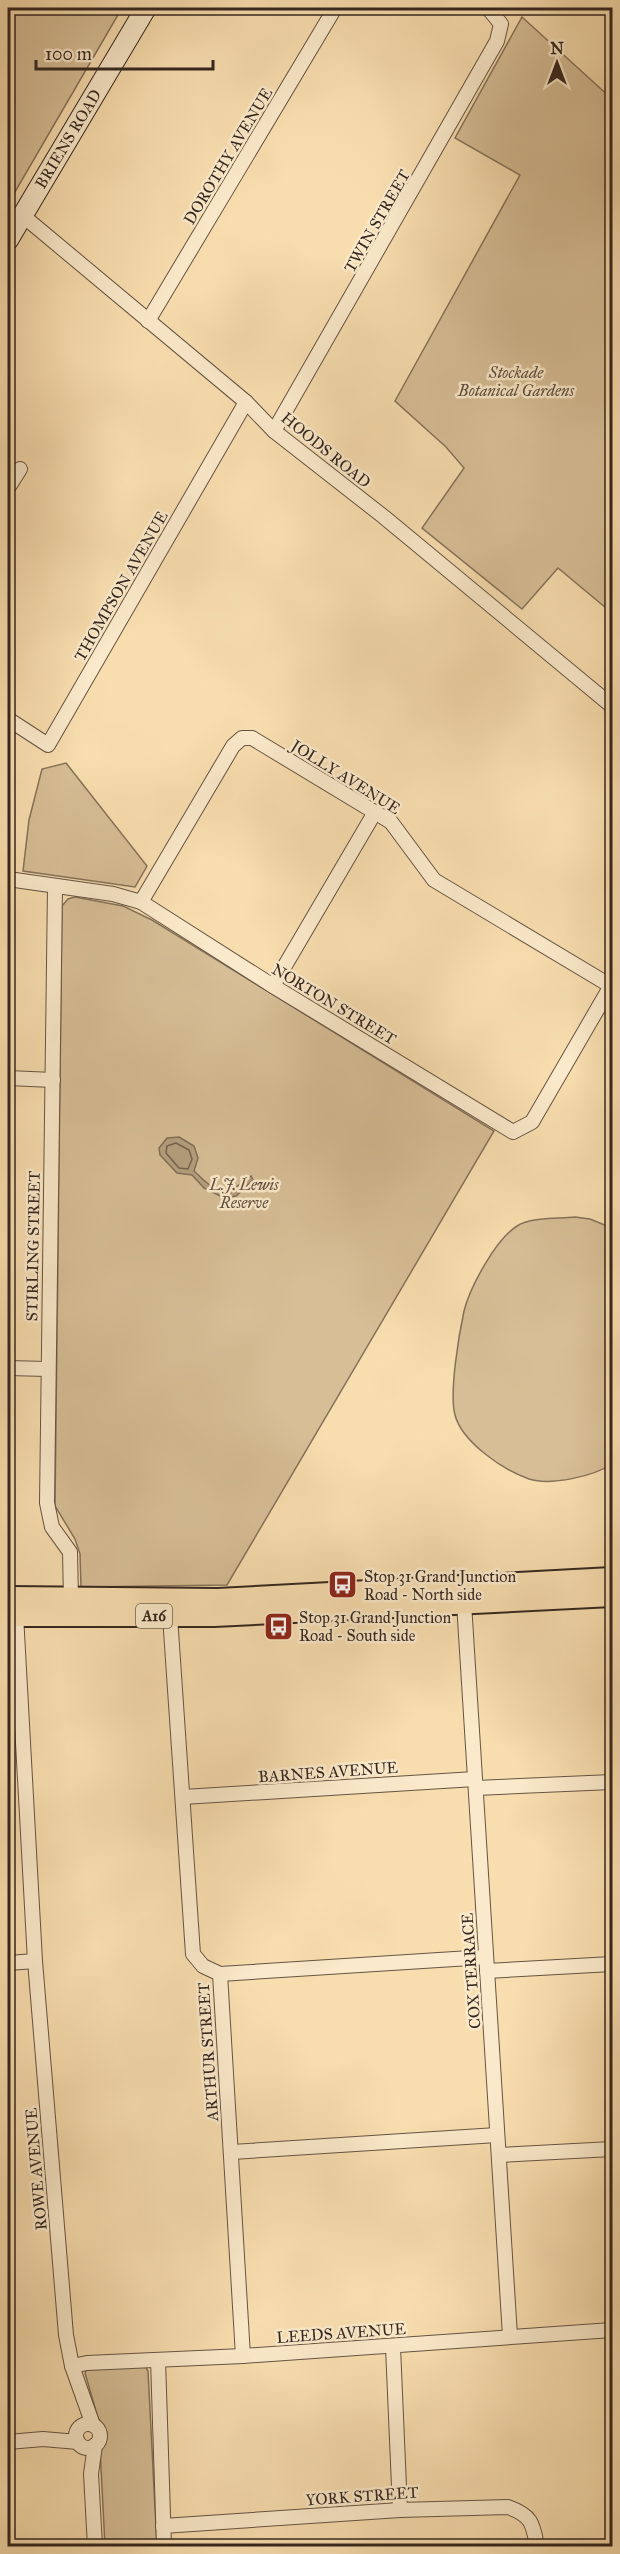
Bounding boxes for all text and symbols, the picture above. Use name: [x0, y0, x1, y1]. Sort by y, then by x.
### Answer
scale bar: [36, 33, 213, 71]
north arrow: [527, 33, 587, 93]
text: N: [550, 39, 564, 58]
text: 100 m: [45, 43, 92, 65]
street label: DOROTHY AVENUE: [180, 84, 276, 228]
street label: BRIENS ROAD: [31, 86, 105, 192]
street label: TWIN STREET: [340, 166, 414, 276]
park label: Stockade Botanical Gardens: [457, 363, 574, 400]
street label: HOODS ROAD: [277, 408, 375, 492]
street label: THOMPSON AVENUE: [70, 508, 172, 664]
street label: JOLLY AVENUE: [286, 735, 404, 819]
street label: NORTON STREET: [268, 959, 400, 1049]
street label: STIRLING STREET: [22, 1170, 44, 1322]
park label: L.J. Lewis Reserve: [208, 1175, 279, 1212]
place label: Stop 31 Grand Junction Road - North side: [364, 1567, 516, 1604]
bus stop icon: Stop 31 Grand Junction Road - North side: [327, 1569, 359, 1601]
road number: A16: [136, 1604, 172, 1628]
place label: Stop 31 Grand Junction Road - South side: [299, 1608, 451, 1645]
bus stop icon: Stop 31 Grand Junction Road - South side: [262, 1610, 294, 1642]
street label: BARNES AVENUE: [257, 1758, 399, 1786]
street label: COX TERRACE: [457, 1912, 485, 2030]
street label: ARTHUR STREET: [194, 1982, 222, 2123]
street label: ROWE AVENUE: [21, 2107, 51, 2231]
street label: LEEDS AVENUE: [276, 2319, 406, 2347]
street label: YORK STREET: [305, 2483, 419, 2509]

